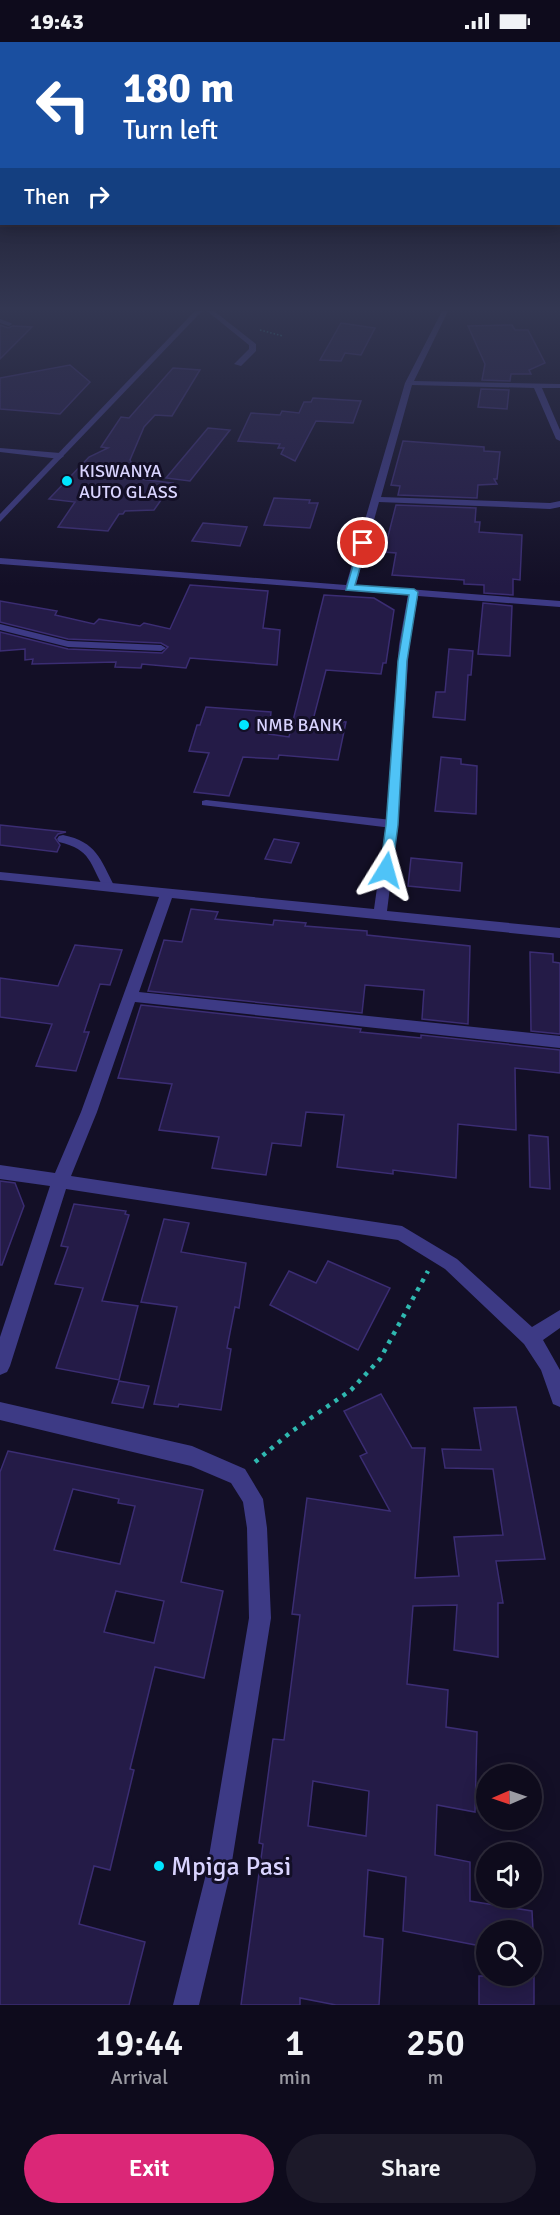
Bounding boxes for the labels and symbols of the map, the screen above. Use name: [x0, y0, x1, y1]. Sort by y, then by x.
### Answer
place label: KISWANYA AUTO GLASS: [79, 460, 178, 503]
marker: KISWANYA AUTO GLASS: [60, 474, 74, 488]
pin: [337, 517, 388, 568]
place label: NMB BANK: [256, 714, 343, 736]
marker: NMB BANK: [237, 718, 251, 732]
position arrow: [354, 838, 418, 902]
north arrow: [476, 1764, 542, 1830]
place label: Mpiga Pasi: [171, 1851, 291, 1883]
marker: Mpiga Pasi: [152, 1859, 166, 1873]

